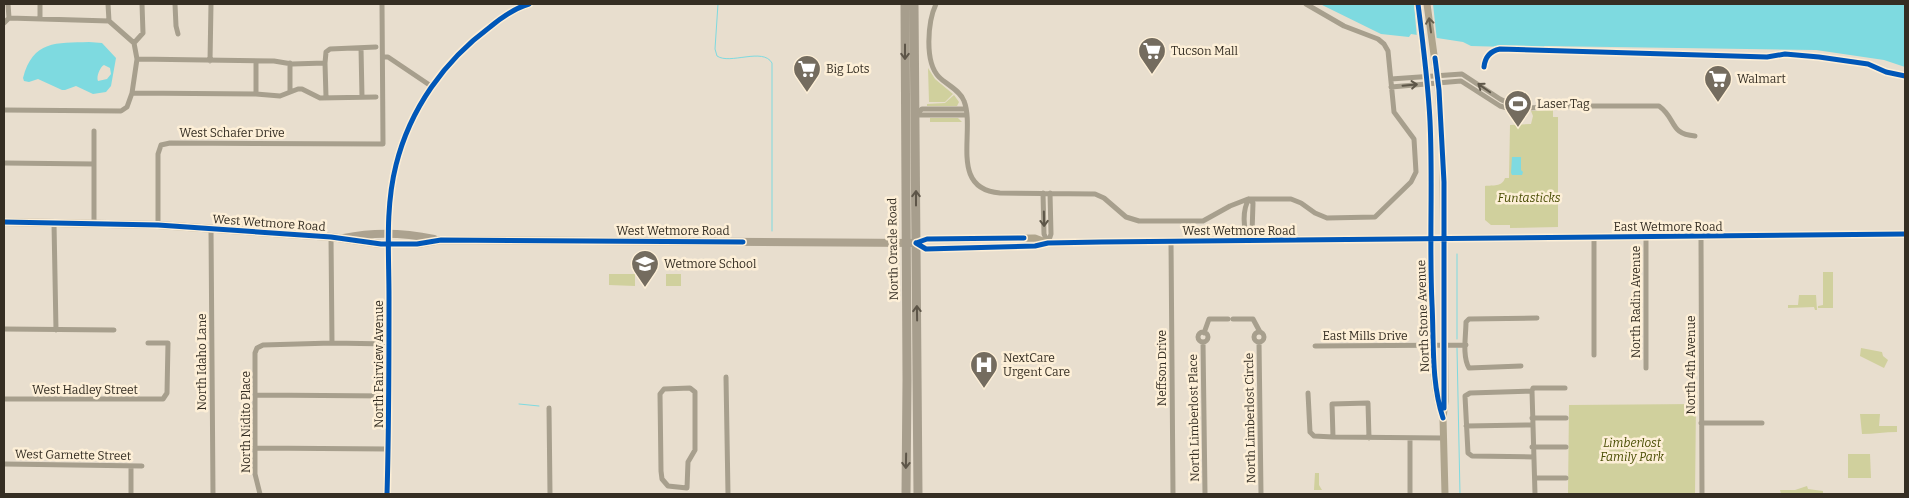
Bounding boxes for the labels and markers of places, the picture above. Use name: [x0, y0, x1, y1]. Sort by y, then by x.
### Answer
supermarket icon: Tucson Mall: [1137, 36, 1167, 75]
place label: Tucson Mall: [1171, 44, 1239, 58]
supermarket icon: Big Lots: [792, 54, 822, 93]
place label: Big Lots: [826, 62, 870, 76]
supermarket icon: Walmart: [1703, 64, 1733, 103]
place label: Walmart: [1737, 72, 1787, 86]
sports icon: Laser Tag: [1503, 89, 1533, 128]
place label: Laser Tag: [1537, 97, 1590, 111]
school or university icon: Wetmore School: [630, 249, 660, 288]
place label: Wetmore School: [664, 257, 757, 271]
hospital icon: NextCare Urgent Care: [969, 350, 999, 389]
place label: NextCare Urgent Care: [1003, 351, 1070, 379]

